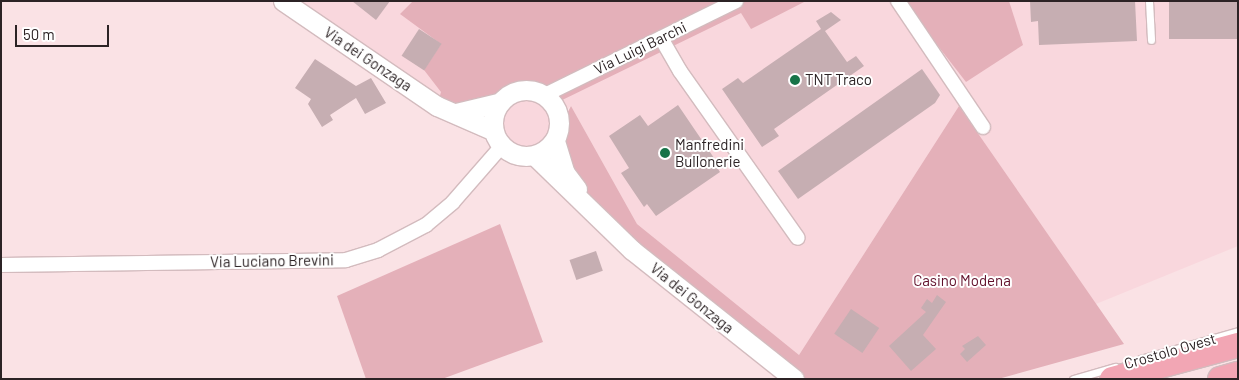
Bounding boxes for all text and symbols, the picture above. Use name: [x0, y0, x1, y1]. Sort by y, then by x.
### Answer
scale bar: [18, 15, 111, 47]
street label: Via Luigi Barchi: [591, 18, 689, 78]
street label: Via dei Gonzaga: [321, 23, 415, 95]
text: 50 m: [23, 25, 55, 43]
place label: TNT Traco: [805, 71, 872, 89]
marker: TNT Traco: [789, 74, 801, 86]
place label: Manfredini Bullonerie: [675, 135, 744, 170]
marker: Manfredini Bullonerie: [659, 147, 671, 159]
street label: Via Luciano Brevini: [210, 251, 334, 271]
street label: Via dei Gonzaga: [647, 259, 737, 337]
park label: Casino Modena: [913, 272, 1011, 290]
street label: Crostolo Ovest: [1122, 329, 1218, 373]

